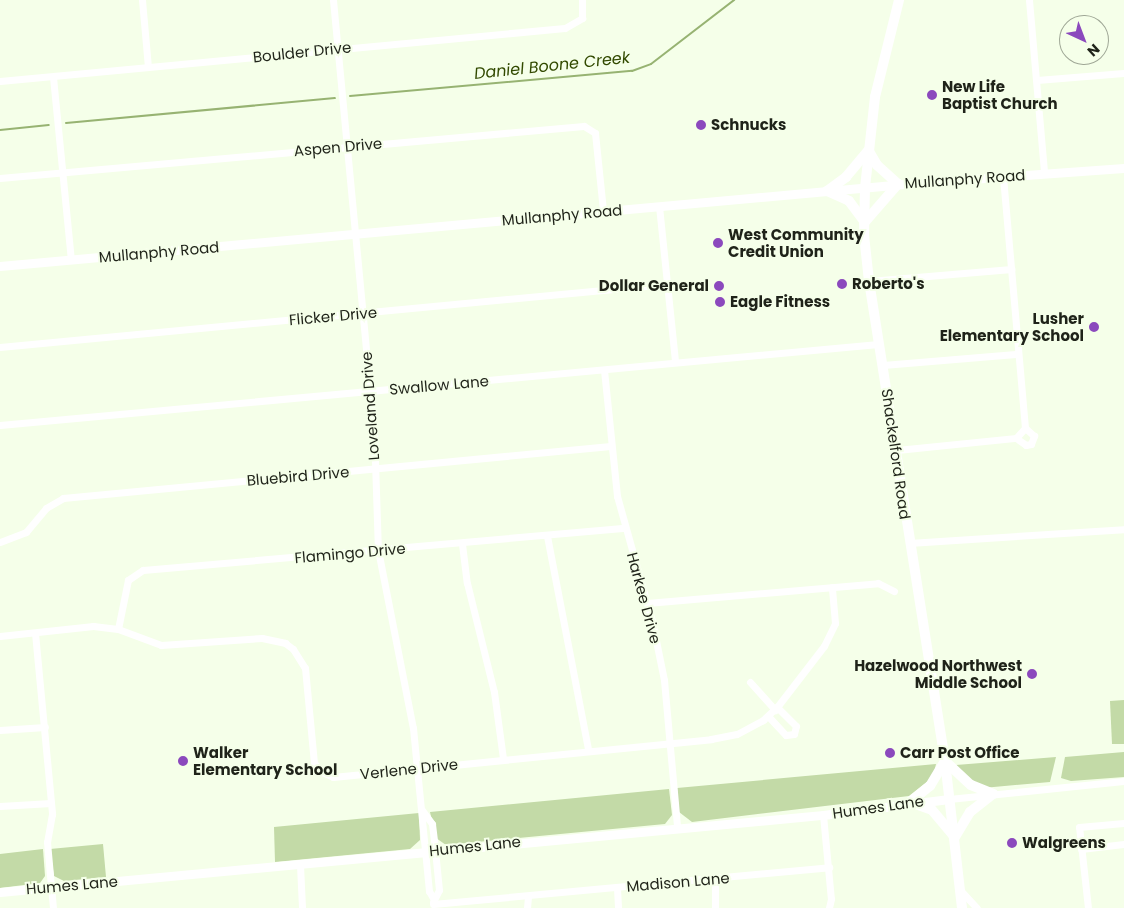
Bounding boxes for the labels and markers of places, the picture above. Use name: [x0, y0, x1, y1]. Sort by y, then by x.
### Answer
place label: New Life Baptist Church: [942, 77, 1058, 112]
marker: New Life Baptist Church: [926, 89, 938, 101]
place label: Schnucks: [711, 116, 786, 134]
marker: Schnucks: [695, 119, 707, 131]
place label: West Community Credit Union: [728, 225, 864, 260]
marker: West Community Credit Union: [712, 237, 724, 249]
place label: Roberto's: [852, 275, 925, 293]
place label: Dollar General: [599, 277, 709, 295]
marker: Roberto's: [836, 278, 848, 290]
marker: Dollar General: [713, 280, 725, 292]
place label: Eagle Fitness: [730, 293, 830, 311]
marker: Eagle Fitness: [714, 296, 726, 308]
place label: Lusher Elementary School: [940, 309, 1084, 344]
marker: Lusher Elementary School: [1088, 321, 1100, 333]
place label: Hazelwood Northwest Middle School: [854, 656, 1022, 691]
marker: Hazelwood Northwest Middle School: [1026, 668, 1038, 680]
place label: Walker Elementary School: [193, 743, 337, 778]
place label: Carr Post Office: [900, 744, 1020, 762]
marker: Carr Post Office: [884, 747, 896, 759]
marker: Walker Elementary School: [177, 755, 189, 767]
place label: Walgreens: [1022, 834, 1106, 852]
marker: Walgreens: [1006, 837, 1018, 849]

